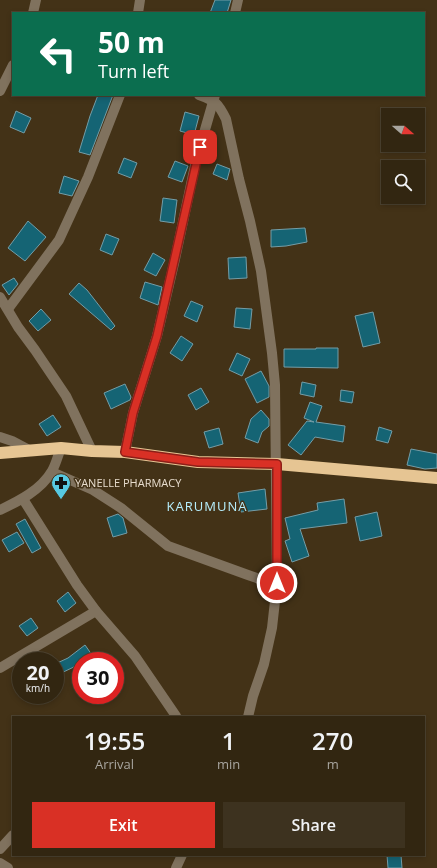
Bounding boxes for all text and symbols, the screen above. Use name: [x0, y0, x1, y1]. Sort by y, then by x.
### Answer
text: 50 m: [98, 23, 165, 61]
icon: left: [32, 28, 84, 80]
text: Turn left: [98, 59, 169, 83]
north arrow: [381, 108, 425, 152]
map controls: [381, 108, 425, 204]
pin: [183, 130, 217, 164]
icon: arrive: [189, 136, 211, 158]
button: search: [381, 160, 425, 204]
pharmacy icon: YANELLE PHARMACY: [50, 472, 72, 500]
place label: YANELLE PHARMACY: [75, 475, 182, 490]
district label: KARUMUNA: [167, 497, 247, 515]
position arrow: [256, 562, 298, 604]
speed limit sign: 30: [72, 652, 124, 704]
text: 20: [27, 659, 49, 686]
text: km/h: [26, 681, 50, 695]
text: 19:55: [84, 724, 145, 757]
text: 1: [222, 724, 236, 757]
text: 270: [312, 724, 353, 757]
text: Arrival: [95, 755, 134, 773]
text: min: [217, 755, 240, 773]
text: m: [327, 755, 339, 773]
button: Exit: [32, 802, 215, 848]
button: Share: [223, 802, 405, 848]

